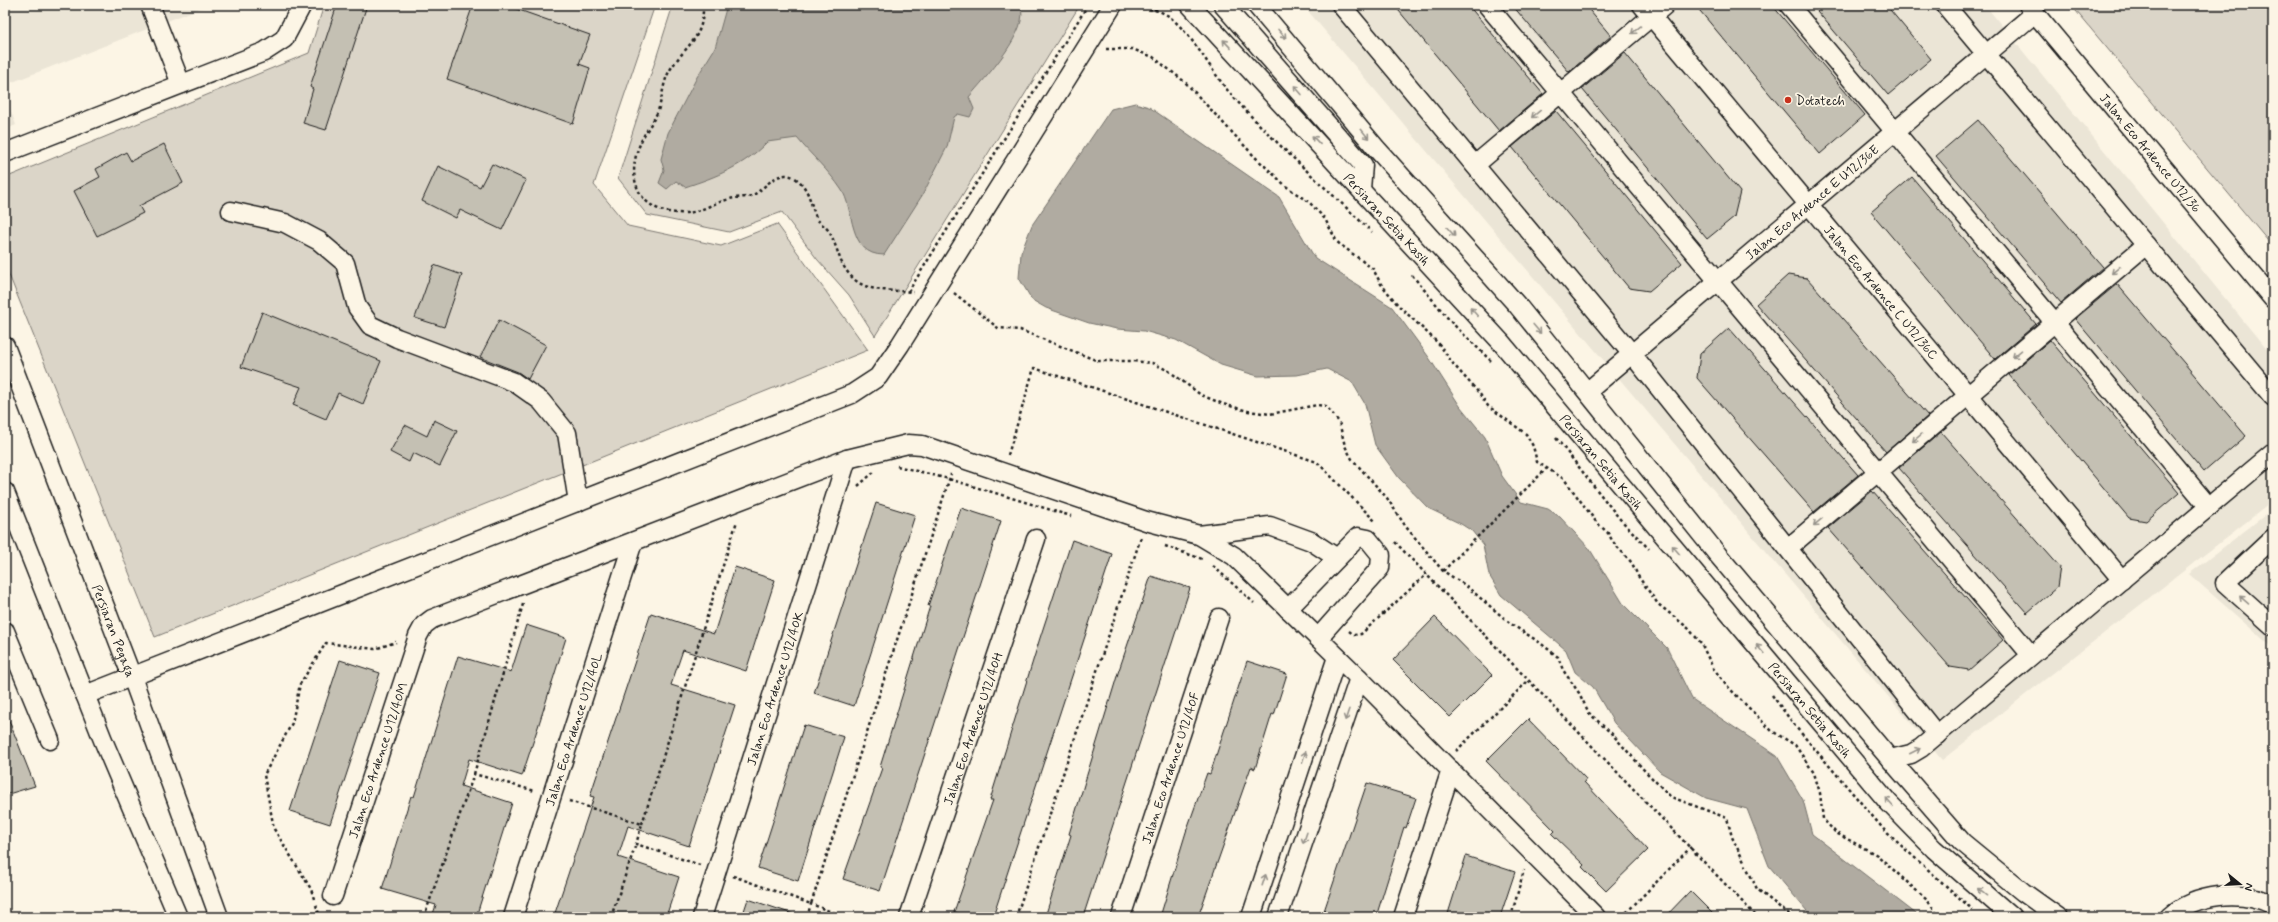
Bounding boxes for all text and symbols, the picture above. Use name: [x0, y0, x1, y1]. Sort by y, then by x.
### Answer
one-way arrow: [1630, 26, 1641, 35]
one-way arrow: [1277, 29, 1286, 40]
one-way arrow: [1223, 40, 1232, 50]
one-way arrow: [1293, 85, 1302, 95]
street label: Jalan Eco Ardence U12/36: [2095, 90, 2204, 216]
place label: Dotatech: [1796, 93, 1845, 110]
marker: Dotatech: [1783, 95, 1793, 105]
one-way arrow: [1531, 109, 1541, 118]
one-way arrow: [1360, 129, 1369, 140]
one-way arrow: [1311, 135, 1320, 145]
street label: Jalan Eco Ardence E U12/36E: [1742, 141, 1883, 264]
street label: Persiaran Setia Kasih: [1339, 170, 1433, 270]
street label: Jalan Eco Ardence C U12/36C: [1819, 222, 1942, 364]
one-way arrow: [1446, 226, 1455, 236]
one-way arrow: [2110, 266, 2121, 275]
one-way arrow: [1470, 308, 1479, 318]
one-way arrow: [1532, 324, 1541, 335]
one-way arrow: [2011, 350, 2022, 359]
street label: Persiaran Setia Kasih: [1555, 411, 1646, 514]
one-way arrow: [1912, 434, 1923, 443]
one-way arrow: [1813, 518, 1824, 527]
one-way arrow: [1671, 545, 1680, 555]
street label: Persiaran Pegaga: [87, 582, 138, 680]
one-way arrow: [2239, 595, 2249, 605]
street label: Jalan Eco Ardence U12/40K: [743, 609, 809, 768]
one-way arrow: [1755, 644, 1764, 655]
street label: Jalan Eco Ardence U12/40H: [940, 650, 1007, 808]
street label: Jalan Eco Ardence U12/40L: [542, 651, 607, 809]
street label: Persiaran Setia Kasih: [1764, 659, 1854, 762]
street label: Jalan Eco Ardence U12/40M: [345, 680, 412, 841]
street label: Jalan Eco Ardence U12/40F: [1139, 690, 1204, 846]
one-way arrow: [1342, 708, 1350, 720]
one-way arrow: [1909, 747, 1921, 754]
one-way arrow: [1301, 751, 1309, 763]
one-way arrow: [1884, 797, 1893, 807]
one-way arrow: [1300, 831, 1308, 843]
north arrow: [2220, 864, 2260, 904]
one-way arrow: [1260, 874, 1268, 886]
text: N: [2241, 881, 2256, 892]
one-way arrow: [1977, 888, 1987, 897]

